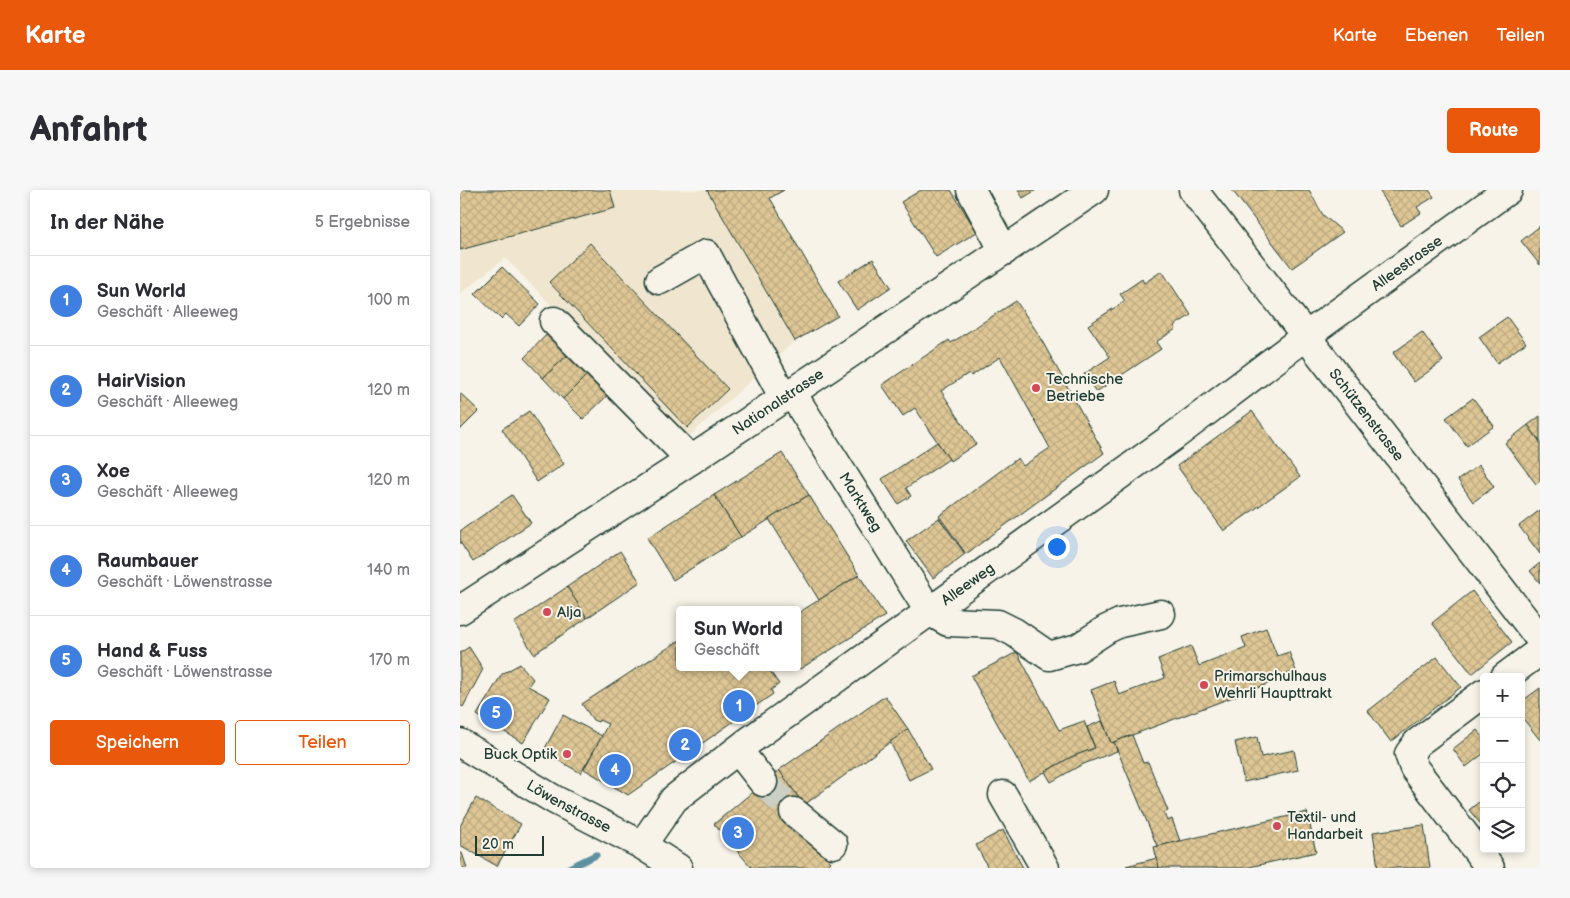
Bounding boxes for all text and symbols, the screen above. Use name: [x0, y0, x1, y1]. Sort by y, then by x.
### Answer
text: Karte: [25, 21, 86, 50]
text: Karte: [1333, 25, 1377, 46]
text: Ebenen: [1405, 25, 1468, 46]
text: Teilen: [1496, 25, 1545, 46]
button: Route: [1447, 108, 1540, 153]
text: Anfahrt: [30, 109, 148, 152]
text: In der Nähe: [50, 210, 164, 235]
text: 5 Ergebnisse: [315, 213, 410, 232]
street label: Alleestrasse: [1368, 231, 1446, 296]
text: Sun World: [97, 280, 186, 303]
text: 1: [63, 291, 69, 310]
text: 100 m: [367, 291, 410, 310]
text: Geschäft · Alleeweg: [97, 303, 238, 322]
street label: Nationalstrasse: [729, 365, 828, 440]
street label: Schützenstrasse: [1324, 365, 1408, 465]
text: HairVision: [97, 370, 186, 393]
place label: Technische Betriebe: [1046, 370, 1123, 406]
text: 2: [61, 381, 71, 400]
text: 120 m: [367, 381, 410, 400]
marker: Technische Betriebe: [1030, 382, 1042, 394]
text: Geschäft · Alleeweg: [97, 393, 238, 412]
text: Xoe: [97, 460, 130, 483]
street label: Marktweg: [834, 469, 886, 536]
text: 3: [61, 471, 71, 490]
text: 120 m: [367, 471, 410, 490]
text: Geschäft · Alleeweg: [97, 483, 238, 502]
your location: [1044, 534, 1070, 560]
text: Raumbauer: [97, 550, 198, 573]
street label: Alleeweg: [938, 559, 998, 610]
text: 4: [61, 561, 71, 580]
text: 140 m: [367, 561, 410, 580]
text: Geschäft · Löwenstrasse: [97, 573, 273, 592]
place label: Alja: [557, 603, 582, 622]
marker: Alja: [541, 606, 553, 618]
popup: [676, 606, 801, 671]
text: Sun World: [694, 618, 783, 641]
text: Hand & Fuss: [97, 640, 207, 663]
text: Geschäft: [694, 641, 760, 660]
text: 5: [61, 651, 71, 670]
text: 170 m: [369, 651, 410, 670]
text: Geschäft · Löwenstrasse: [97, 663, 273, 682]
place label: Primarschulhaus Wehrli Haupttrakt: [1214, 667, 1332, 703]
map controls: [1480, 673, 1525, 853]
button: +: [1480, 673, 1525, 718]
marker: Primarschulhaus Wehrli Haupttrakt: [1198, 679, 1210, 691]
pin: 1: [723, 687, 755, 725]
pin: 5: [480, 694, 512, 732]
button: −: [1480, 718, 1525, 763]
button: Speichern: [50, 720, 225, 765]
button: Teilen: [235, 720, 410, 765]
pin: 2: [669, 726, 701, 764]
place label: Buck Optik: [484, 745, 558, 764]
marker: Buck Optik: [561, 748, 573, 760]
pin: 4: [599, 751, 631, 789]
button: locate: [1480, 763, 1525, 808]
street label: Löwenstrasse: [523, 776, 614, 837]
place label: Textil- und Handarbeit: [1287, 808, 1363, 844]
button: layers: [1480, 808, 1525, 853]
pin: 3: [722, 814, 754, 852]
marker: Textil- und Handarbeit: [1271, 820, 1283, 832]
scale bar: [475, 833, 544, 856]
text: 20 m: [482, 836, 514, 853]

